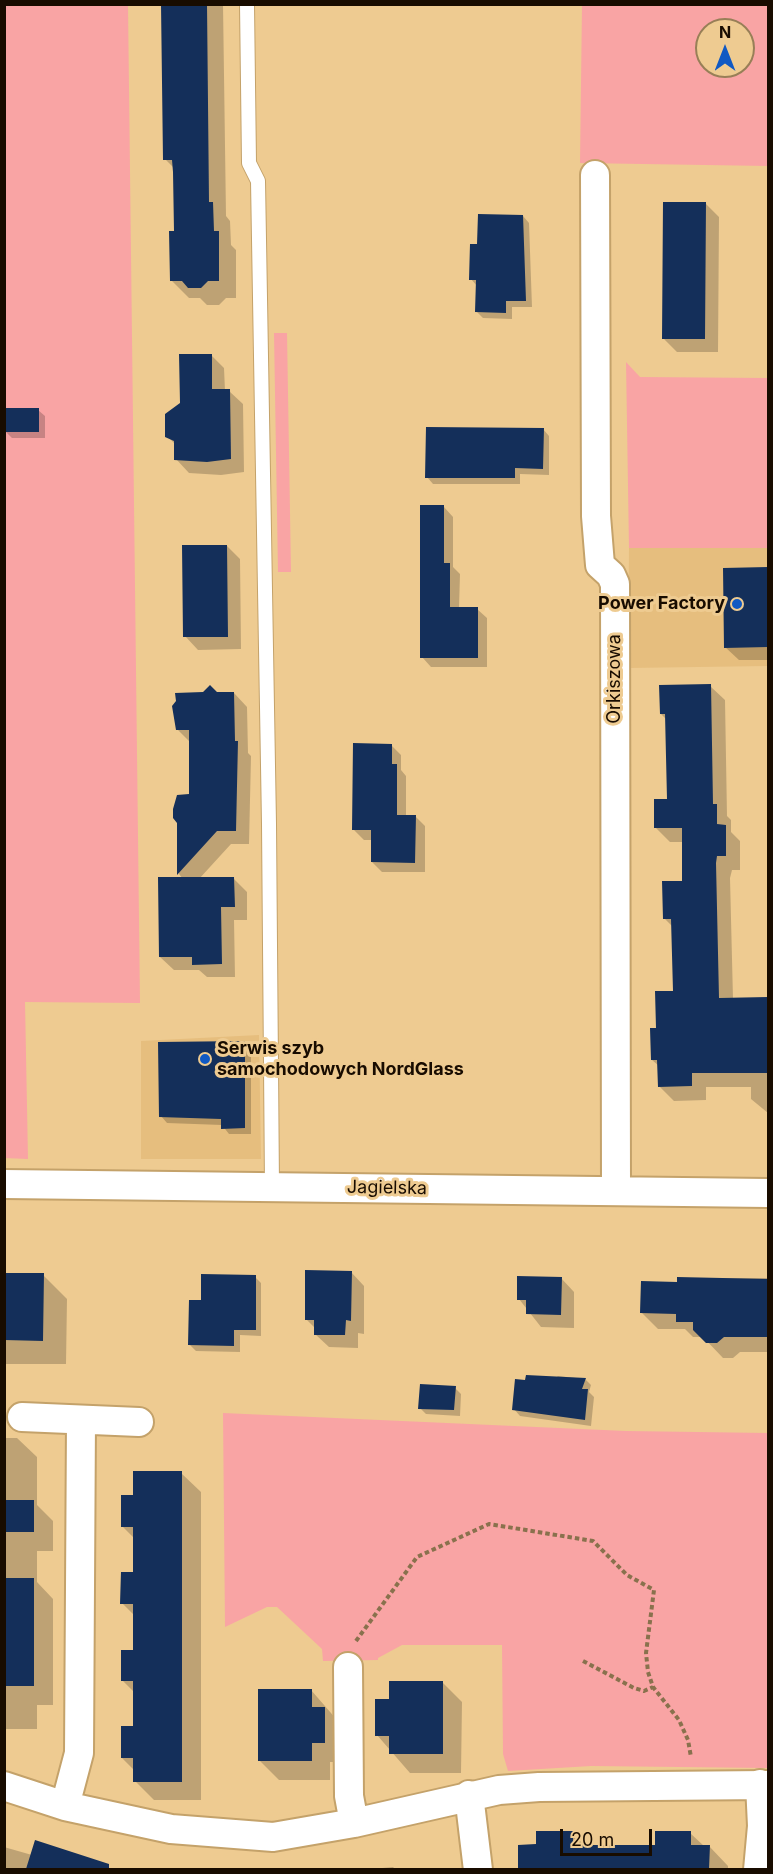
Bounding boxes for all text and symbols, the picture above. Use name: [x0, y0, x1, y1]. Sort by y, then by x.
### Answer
north arrow: [695, 18, 755, 78]
text: N: [719, 22, 731, 42]
place label: Power Factory: [598, 593, 725, 615]
marker: Power Factory: [730, 597, 744, 611]
street label: Orkiszowa: [604, 634, 626, 724]
place label: Serwis szyb samochodowych NordGlass: [217, 1038, 464, 1080]
marker: Serwis szyb samochodowych NordGlass: [198, 1052, 212, 1066]
street label: Jagielska: [347, 1177, 427, 1199]
scale bar: [563, 1817, 654, 1855]
text: 20 m: [571, 1829, 614, 1850]

